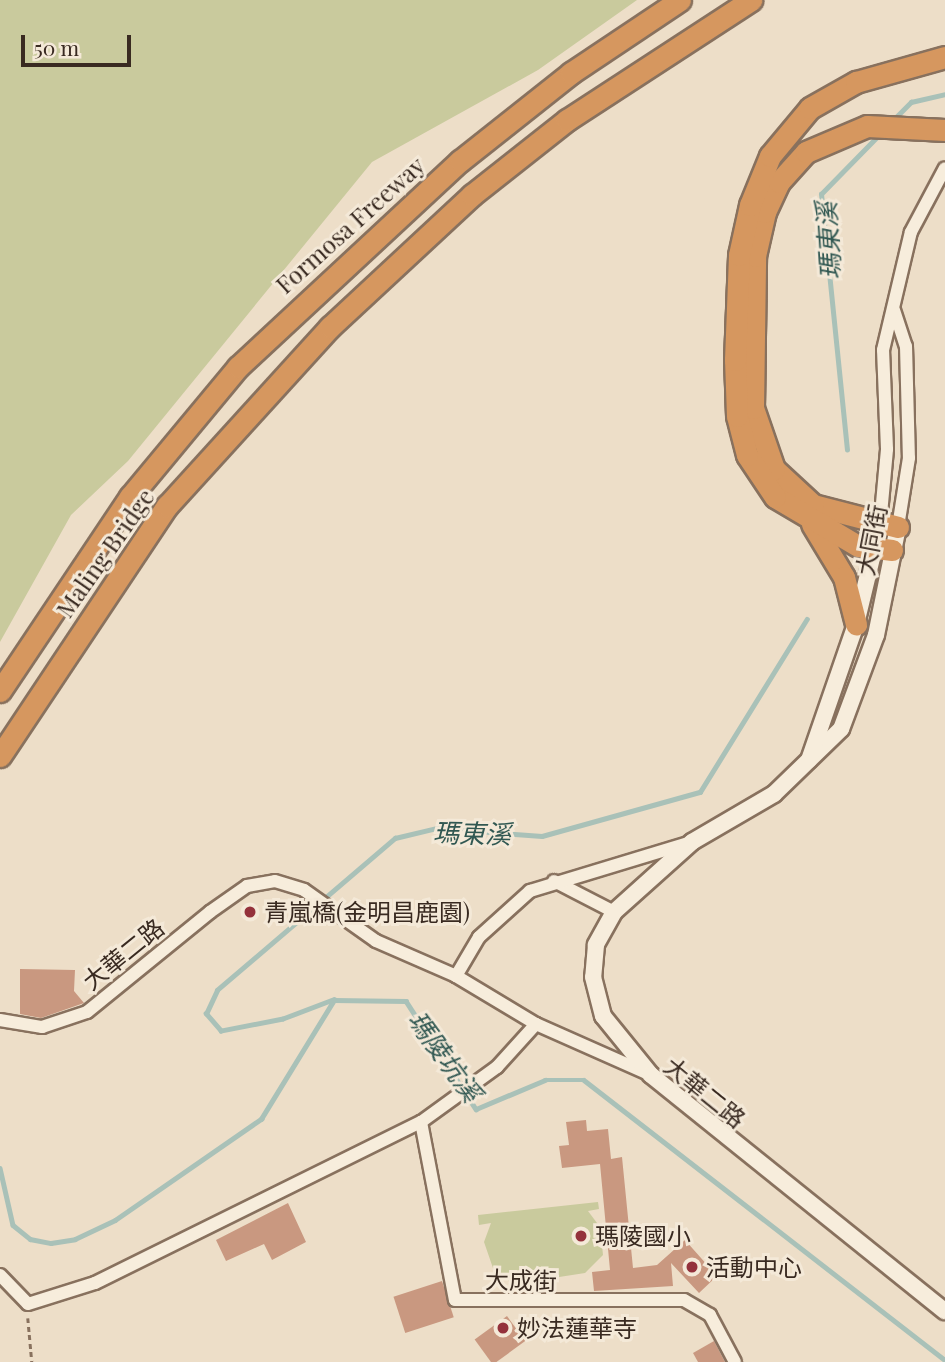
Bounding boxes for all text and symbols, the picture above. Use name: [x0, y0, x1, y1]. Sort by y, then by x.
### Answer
scale bar: [24, 21, 135, 65]
text: 50 m: [34, 33, 79, 61]
street label: Formosa Freeway: [270, 151, 430, 299]
water label: 瑪東溪: [810, 201, 846, 281]
street label: Maling Bridge: [50, 483, 160, 623]
street label: 大同街: [850, 502, 892, 578]
water label: 瑪東溪: [433, 817, 511, 849]
place label: 青嵐橋(金明昌鹿園): [264, 898, 470, 926]
marker: 青嵐橋(金明昌鹿園): [242, 904, 258, 920]
street label: 大華二路: [77, 913, 169, 995]
water label: 瑪陵坑溪: [402, 1005, 488, 1107]
street label: 大華二路: [659, 1051, 751, 1133]
place label: 瑪陵國小: [595, 1222, 691, 1250]
marker: 瑪陵國小: [573, 1228, 589, 1244]
place label: 活動中心: [706, 1253, 802, 1281]
marker: 活動中心: [684, 1259, 700, 1275]
street label: 大成街: [485, 1265, 557, 1295]
place label: 妙法蓮華寺: [517, 1314, 637, 1342]
marker: 妙法蓮華寺: [495, 1320, 511, 1336]

